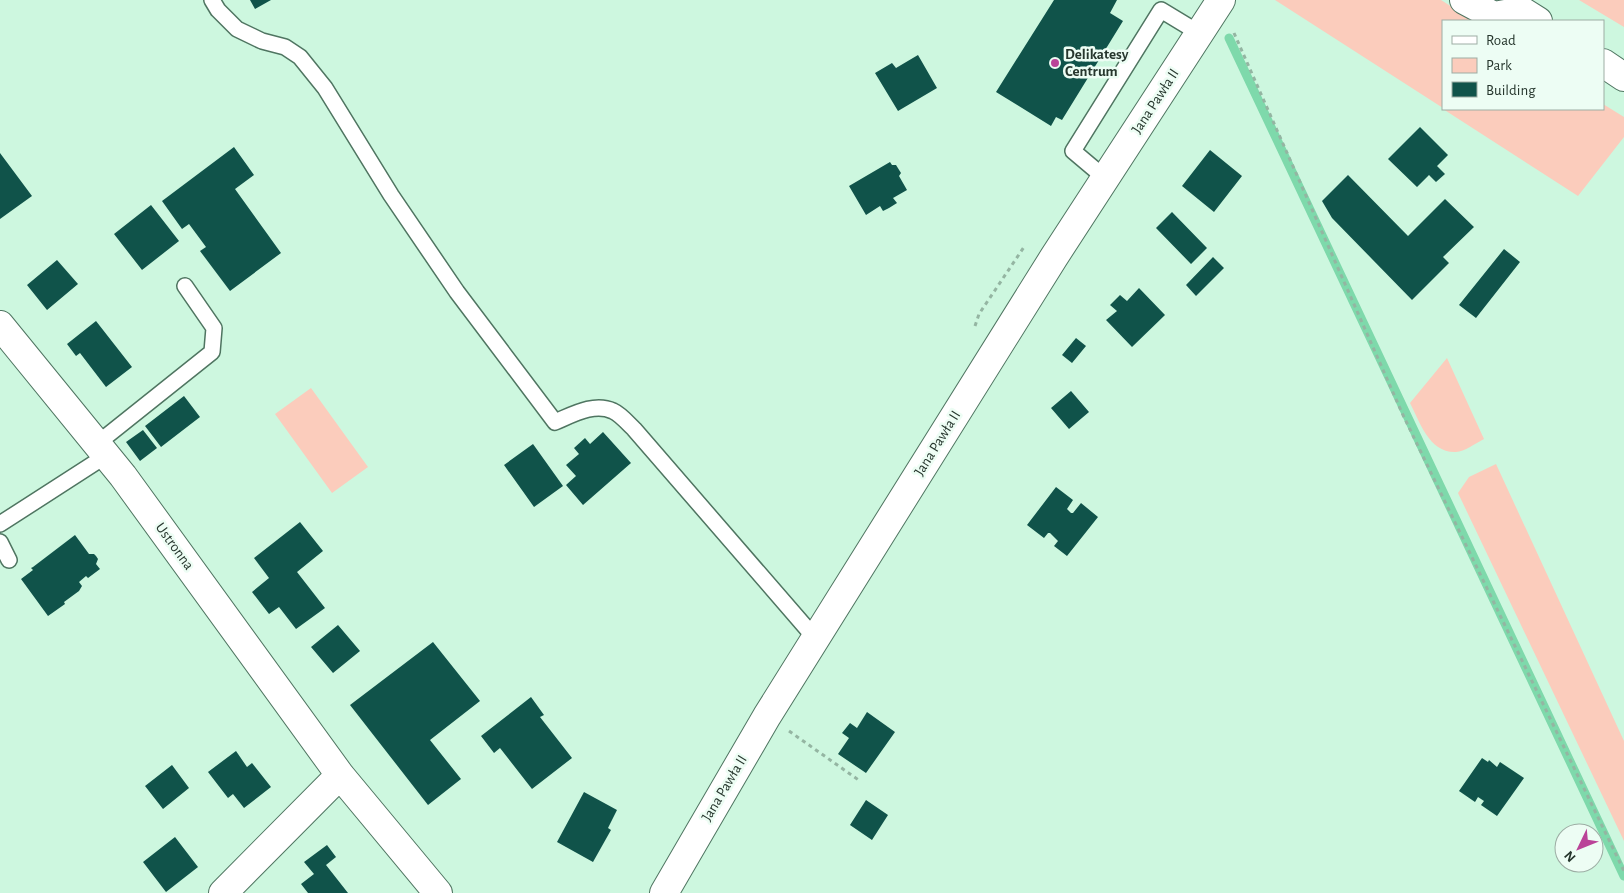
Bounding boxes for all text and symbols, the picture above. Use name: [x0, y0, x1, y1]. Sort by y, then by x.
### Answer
legend: [1442, 20, 1604, 110]
text: Road: [1486, 33, 1516, 48]
place label: Delikatesy Centrum: [1065, 47, 1129, 79]
marker: Delikatesy Centrum: [1049, 57, 1061, 69]
text: Park: [1486, 58, 1512, 73]
street label: Jana Pawła II: [1129, 66, 1182, 136]
text: Building: [1486, 83, 1536, 98]
street label: Jana Pawła II: [911, 408, 963, 479]
street label: Ustronna: [153, 520, 197, 573]
street label: Jana Pawła II: [699, 753, 750, 824]
north arrow: [1554, 823, 1604, 873]
text: N: [1562, 848, 1579, 865]

